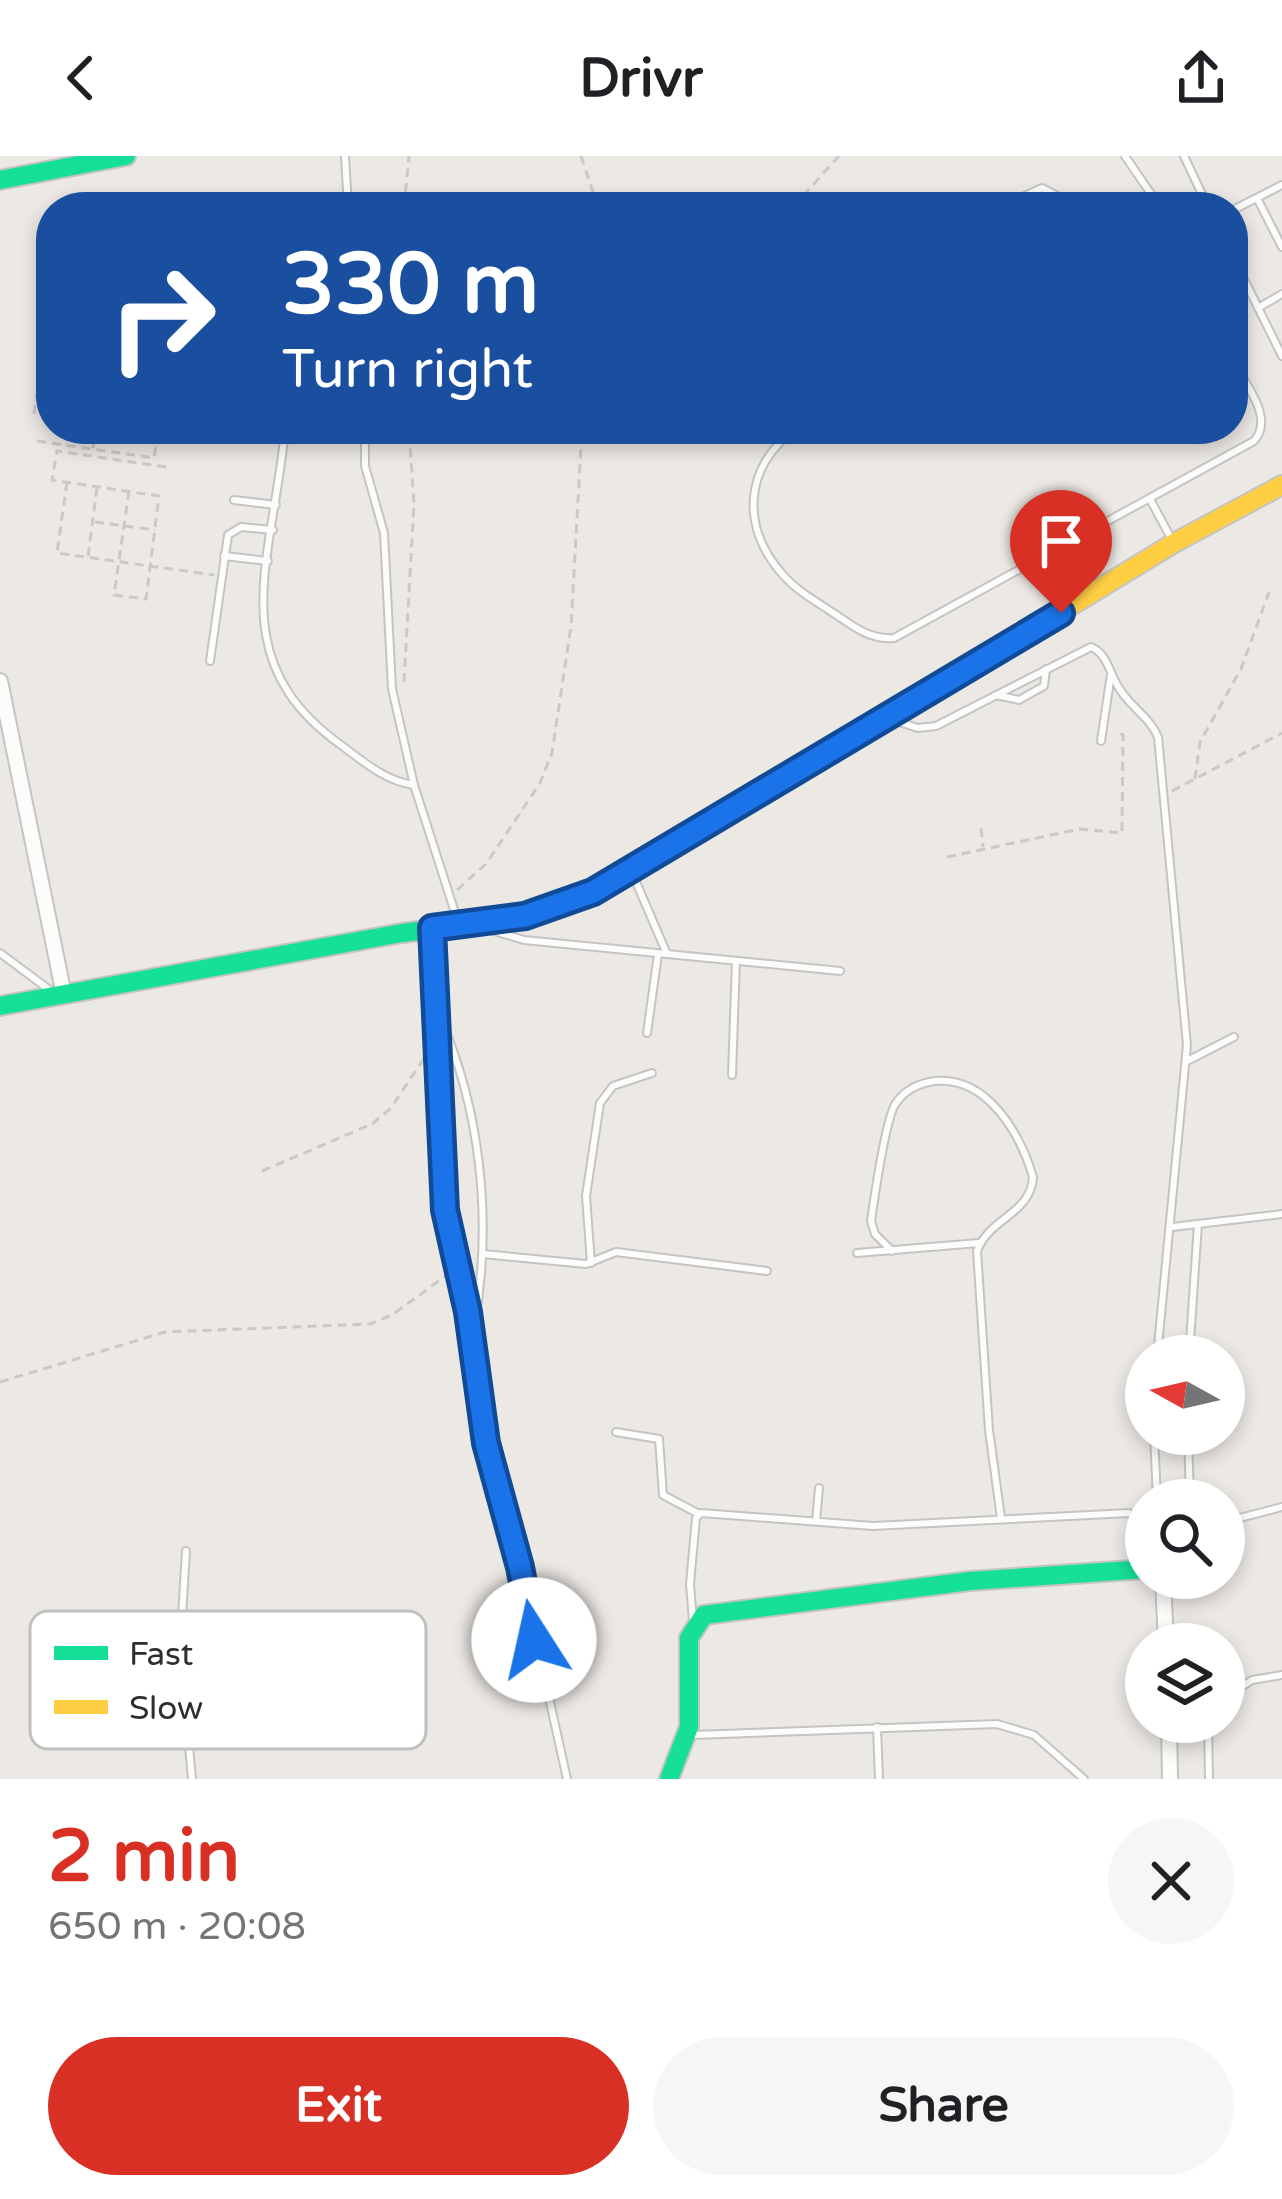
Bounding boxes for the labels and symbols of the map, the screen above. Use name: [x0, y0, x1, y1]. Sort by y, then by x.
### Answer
pin: [1010, 490, 1112, 613]
north arrow: [1125, 1335, 1245, 1455]
position arrow: [471, 1577, 597, 1703]
legend: [30, 1611, 426, 1749]
text: Fast: [129, 1635, 193, 1674]
text: Slow: [129, 1689, 203, 1728]

